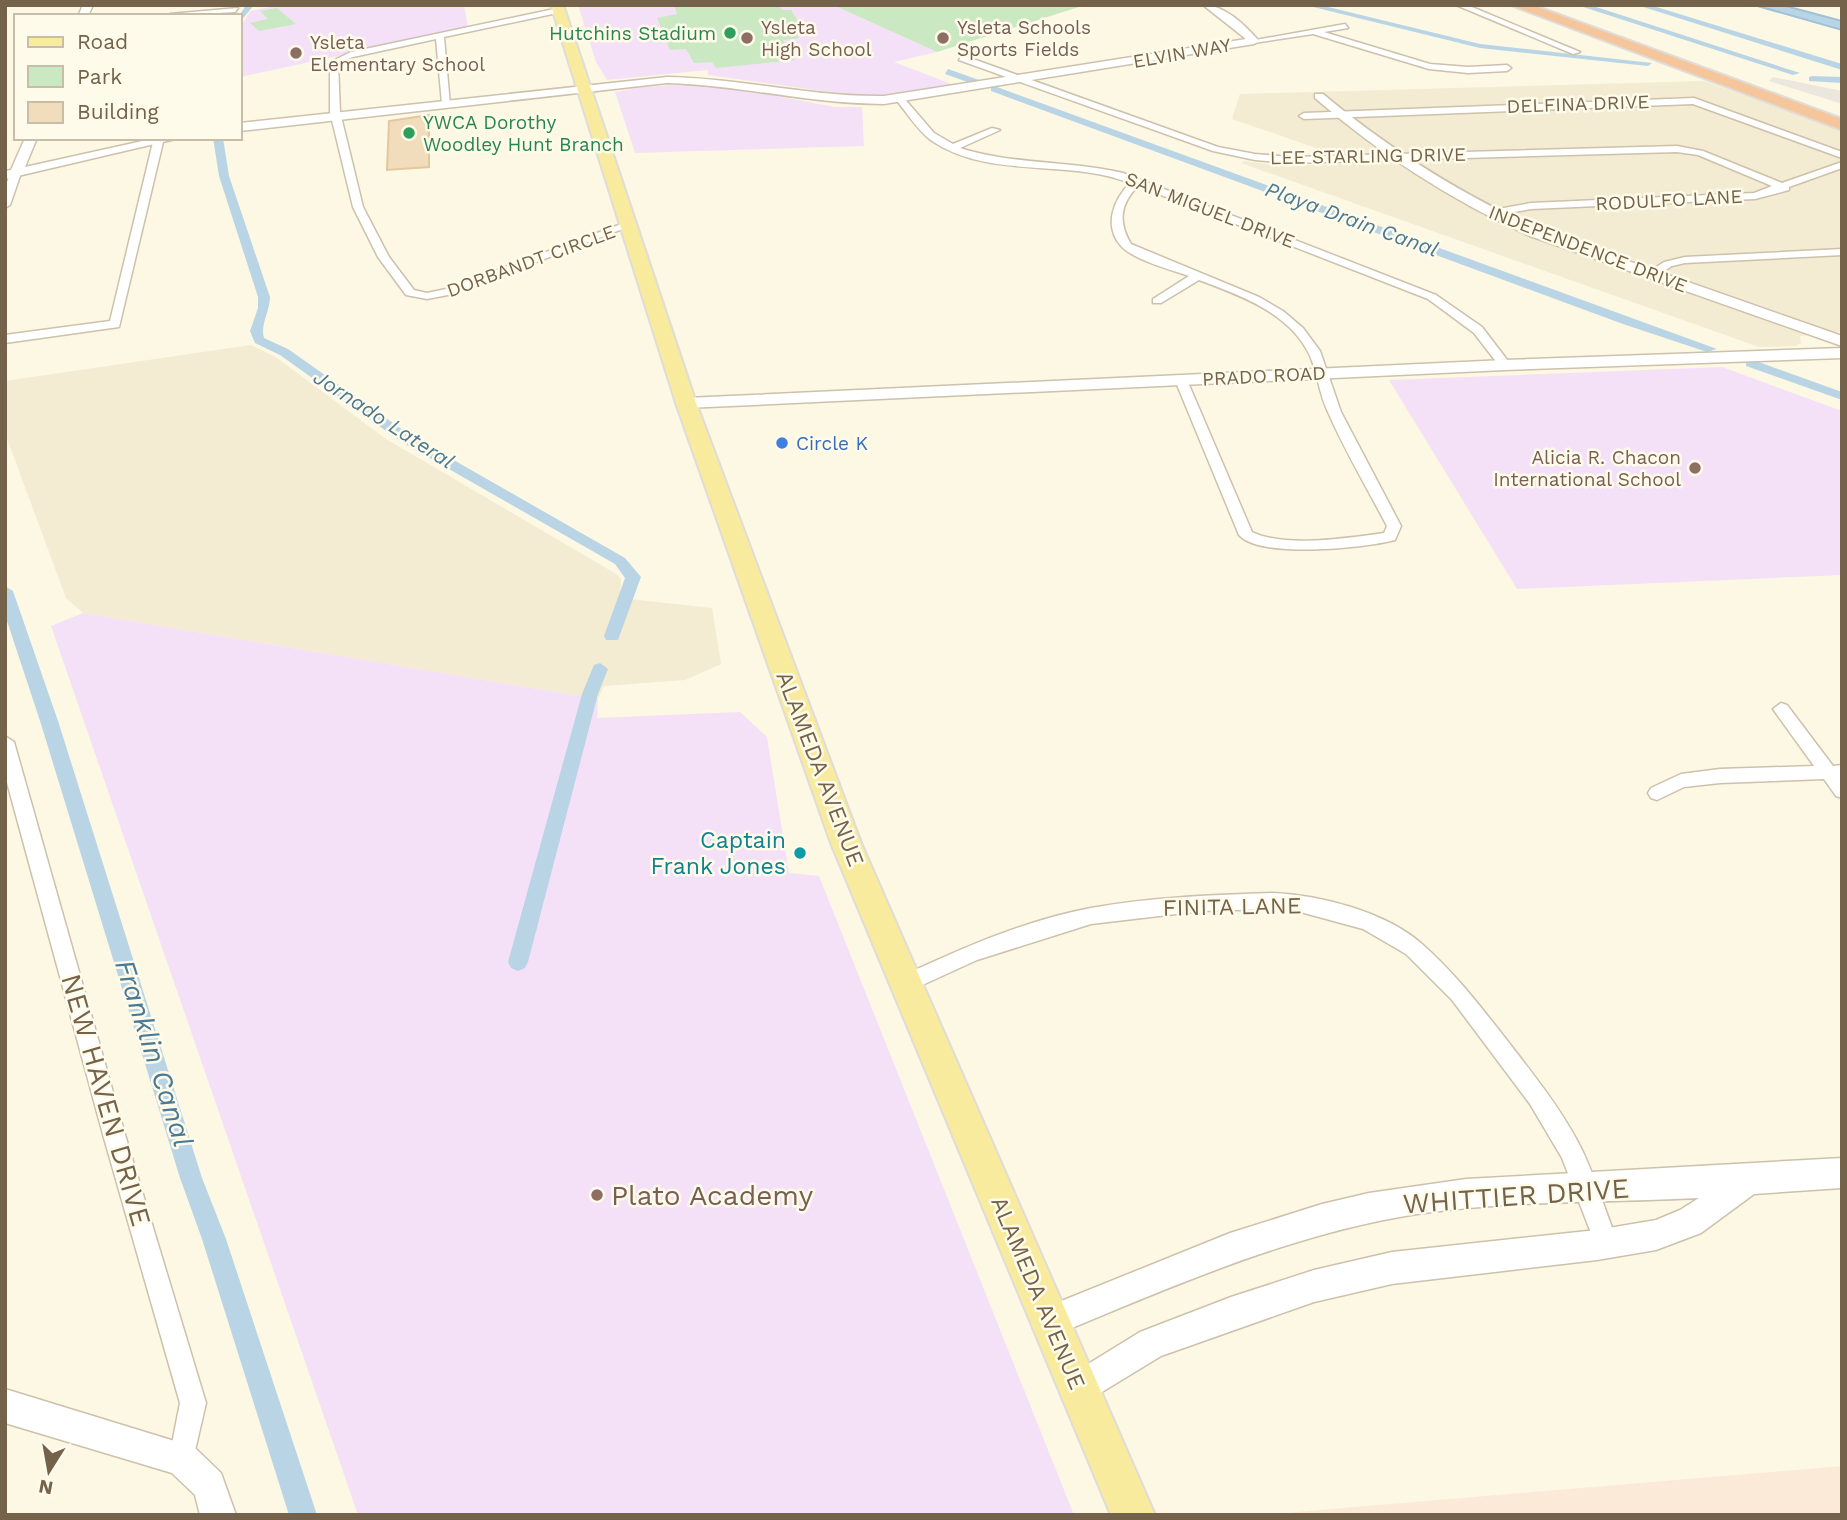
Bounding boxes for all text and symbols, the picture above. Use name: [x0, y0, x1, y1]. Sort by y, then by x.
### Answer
legend: [14, 14, 242, 140]
place label: Ysleta High School: [761, 16, 872, 61]
place label: Ysleta Schools Sports Fields: [957, 16, 1091, 61]
place label: Hutchins Stadium: [549, 22, 716, 45]
marker: Hutchins Stadium: [722, 25, 738, 41]
text: Road: [77, 29, 128, 54]
marker: Ysleta High School: [739, 30, 755, 46]
marker: Ysleta Schools Sports Fields: [935, 30, 951, 46]
place label: Ysleta Elementary School: [310, 31, 485, 76]
street label: ELVIN WAY: [1131, 33, 1233, 73]
marker: Ysleta Elementary School: [288, 45, 304, 61]
text: Park: [77, 64, 122, 89]
street label: DELFINA DRIVE: [1506, 90, 1650, 118]
text: Building: [77, 99, 159, 124]
place label: YWCA Dorothy Woodley Hunt Branch: [423, 111, 624, 156]
marker: YWCA Dorothy Woodley Hunt Branch: [401, 125, 417, 141]
street label: LEE STARLING DRIVE: [1270, 143, 1466, 169]
street label: SAN MIGUEL DRIVE: [1122, 167, 1298, 253]
water label: Playa Drain Canal: [1262, 176, 1442, 262]
street label: RODULFO LANE: [1595, 185, 1743, 215]
street label: INDEPENDENCE DRIVE: [1485, 200, 1691, 298]
street label: DORBANDT CIRCLE: [444, 220, 618, 302]
street label: PRADO ROAD: [1202, 361, 1326, 391]
water label: Jornado Lateral: [309, 364, 459, 474]
place label: Circle K: [796, 432, 868, 455]
marker: Circle K: [774, 435, 790, 451]
place label: Alicia R. Chacon International School: [1493, 446, 1681, 491]
marker: Alicia R. Chacon International School: [1687, 460, 1703, 476]
street label: ALAMEDA AVENUE: [770, 668, 870, 870]
place label: Captain Frank Jones: [651, 827, 786, 880]
marker: Captain Frank Jones: [792, 845, 808, 861]
street label: FINITA LANE: [1162, 892, 1302, 922]
water label: Franklin Canal: [108, 955, 200, 1151]
street label: NEW HAVEN DRIVE: [54, 970, 158, 1230]
street label: WHITTIER DRIVE: [1402, 1172, 1630, 1220]
place label: Plato Academy: [611, 1179, 814, 1212]
marker: Plato Academy: [589, 1187, 605, 1203]
street label: ALAMEDA AVENUE: [985, 1192, 1091, 1394]
north arrow: [14, 1436, 84, 1506]
text: N: [37, 1475, 55, 1500]

